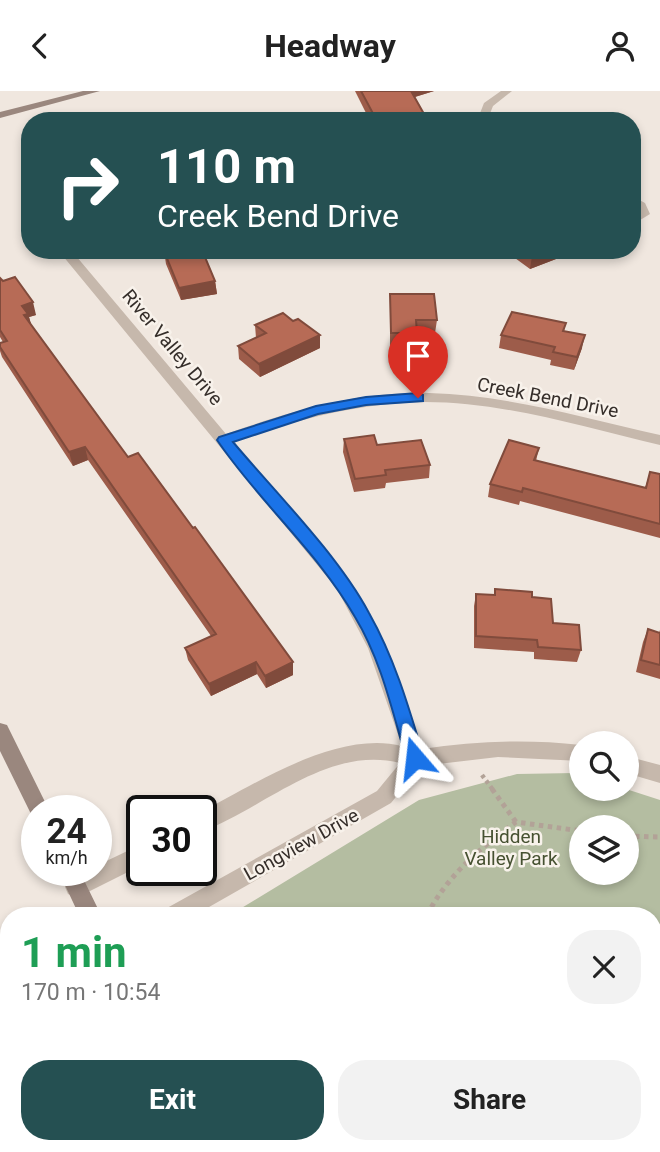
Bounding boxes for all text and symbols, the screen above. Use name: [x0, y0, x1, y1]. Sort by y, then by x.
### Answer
icon: back: [21, 27, 59, 65]
text: Headway: [264, 27, 396, 65]
icon: person: [601, 27, 639, 65]
text: 110 m: [157, 138, 296, 195]
icon: right: [42, 140, 133, 231]
text: Creek Bend Drive: [157, 197, 399, 235]
street label: River Valley Drive: [117, 285, 228, 410]
pin: [388, 326, 448, 398]
icon: arrive: [399, 337, 437, 375]
street label: Creek Bend Drive: [475, 372, 621, 422]
position arrow: [378, 721, 452, 795]
map controls: [569, 731, 639, 885]
button: search: [569, 731, 639, 801]
speed limit sign: 30: [126, 795, 217, 886]
street label: Longview Drive: [240, 803, 363, 885]
text: 24: [46, 811, 87, 852]
button: layers: [569, 815, 639, 885]
park label: Hidden Valley Park: [464, 825, 558, 870]
text: km/h: [45, 847, 88, 868]
text: 1 min: [21, 928, 127, 977]
button: close: [567, 930, 641, 1004]
text: 170 m · 10:54: [21, 979, 160, 1006]
button: Exit: [21, 1060, 324, 1140]
button: Share: [338, 1060, 641, 1140]

